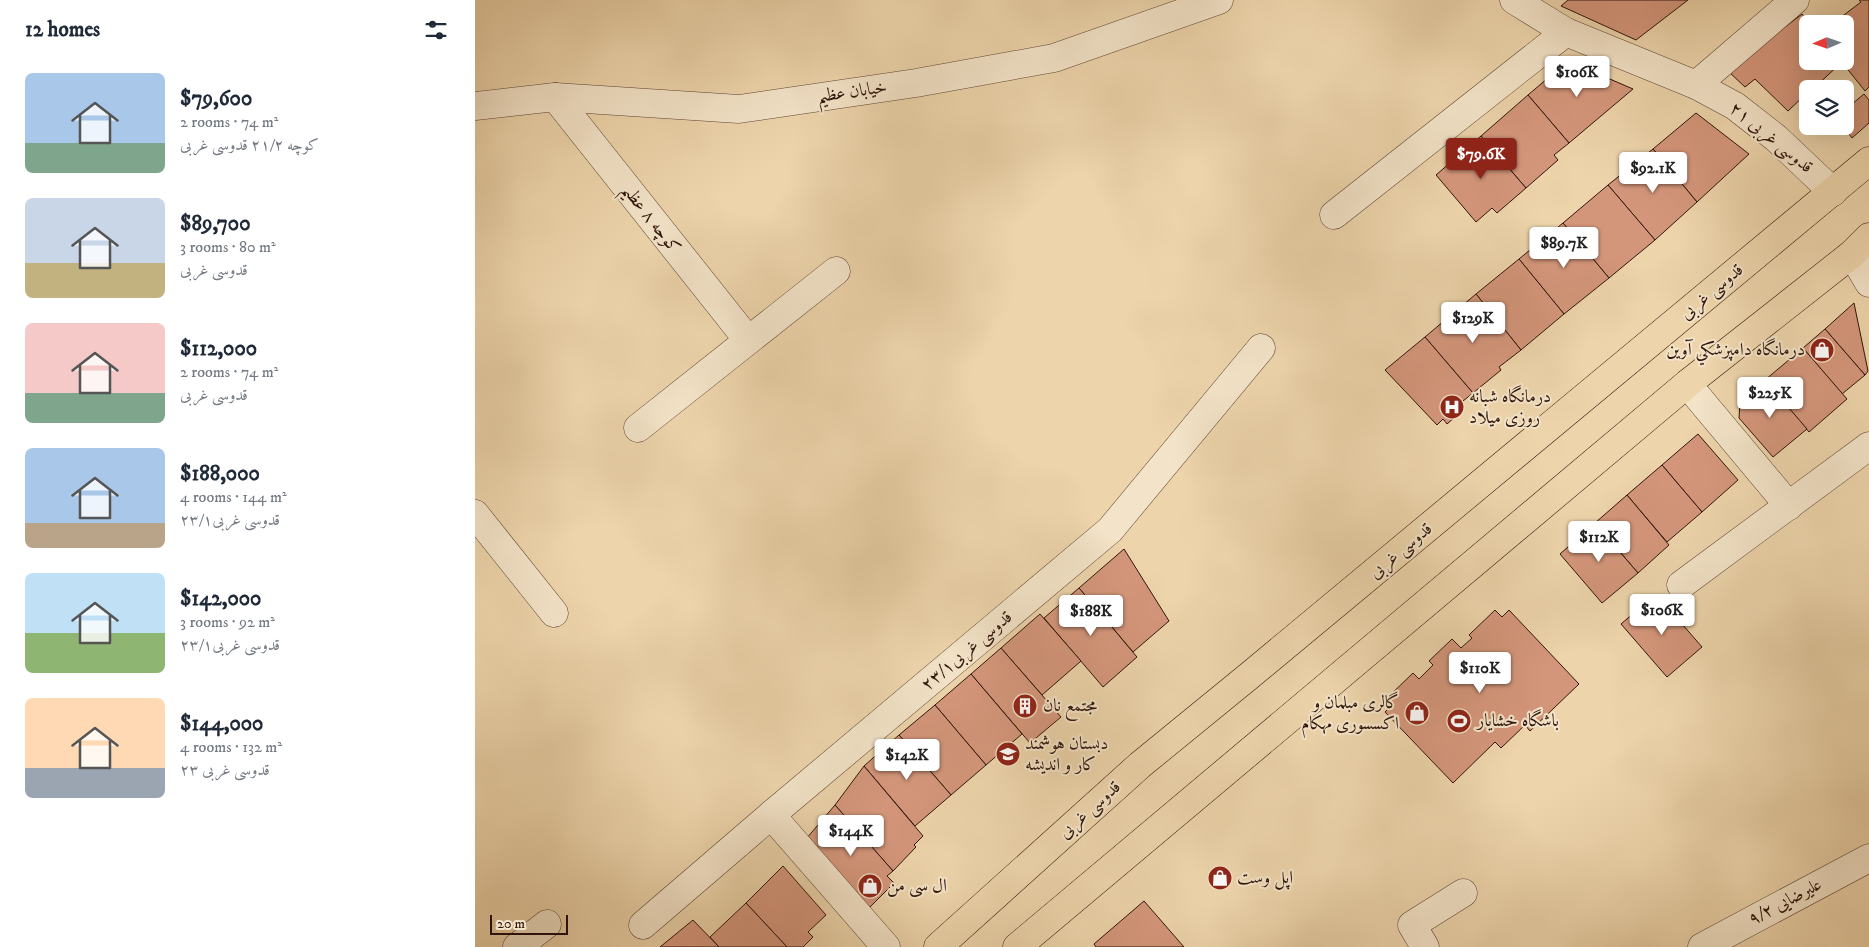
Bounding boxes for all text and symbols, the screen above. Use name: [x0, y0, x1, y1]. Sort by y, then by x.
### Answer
north arrow: [1799, 15, 1854, 70]
map controls: [1799, 15, 1854, 135]
icon: filters: [422, 16, 450, 44]
text: 12 homes: [25, 17, 100, 43]
pin: $106K: [1542, 56, 1612, 98]
text: $106K: [1556, 62, 1598, 82]
street label: خیابان عظیم: [816, 76, 889, 114]
button: layers: [1799, 80, 1854, 135]
text: $79,600: [180, 86, 252, 112]
icon: home: [65, 93, 125, 153]
street label: ۲۱ قدوسی غربی: [1724, 98, 1817, 179]
text: 2 rooms · 74 m²: [180, 112, 278, 132]
text: کوچه ۲۱/۲ قدوسی غربی: [180, 135, 319, 155]
pin: $79.6K: [1440, 138, 1522, 180]
text: $79.6K: [1457, 144, 1505, 164]
pin: $92.1K: [1612, 152, 1694, 194]
text: $92.1K: [1630, 158, 1676, 178]
street label: کوچه ۸ عظیم: [612, 180, 685, 262]
text: $89,700: [180, 211, 250, 237]
icon: home: [65, 218, 125, 278]
pin: $89.7K: [1523, 226, 1605, 269]
text: $89.7K: [1540, 233, 1588, 253]
text: 3 rooms · 80 m²: [180, 237, 276, 257]
street label: قدوسی غربی: [1676, 259, 1749, 326]
text: قدوسی غربی: [180, 260, 248, 280]
pin: $129K: [1438, 302, 1508, 344]
text: $129K: [1452, 308, 1494, 328]
text: $112,000: [180, 336, 257, 362]
place label: درمانگاه دامپزشكي آوين: [1666, 337, 1805, 366]
shop icon: درمانگاه دامپزشكي آوين: [1809, 337, 1835, 363]
icon: home: [65, 343, 125, 403]
text: 2 rooms · 74 m²: [180, 362, 278, 382]
pin: $225K: [1735, 376, 1805, 419]
text: $225K: [1748, 383, 1792, 403]
place label: درمانگاه شبانه روزی میلاد: [1469, 384, 1551, 429]
text: قدوسی غربی: [180, 385, 248, 405]
hospital icon: درمانگاه شبانه روزی میلاد: [1439, 394, 1465, 420]
text: $188,000: [180, 461, 260, 487]
icon: home: [65, 468, 125, 528]
text: 4 rooms · 144 m²: [180, 487, 287, 507]
text: قدوسی غربی۲۳/۱: [180, 510, 280, 530]
street label: قدوسی غربی: [1365, 518, 1438, 585]
pin: $112K: [1564, 520, 1634, 563]
text: $112K: [1579, 527, 1619, 547]
text: $142,000: [180, 586, 261, 612]
icon: home: [65, 593, 125, 653]
pin: $188K: [1056, 594, 1126, 637]
pin: $106K: [1627, 594, 1697, 636]
text: $106K: [1641, 600, 1683, 620]
text: $188K: [1070, 601, 1112, 621]
street label: قدوسی غربی۲۳/۱: [917, 606, 1018, 696]
text: 3 rooms · 92 m²: [180, 612, 275, 632]
text: قدوسی غربی۲۳/۱: [180, 635, 280, 655]
pin: $110K: [1445, 652, 1515, 694]
text: $110K: [1460, 658, 1500, 678]
place label: گالری مبلمان و اکسسوری مهکام: [1301, 691, 1399, 739]
building icon: مجتمع نان: [1012, 693, 1038, 719]
place label: مجتمع نان: [1043, 695, 1097, 721]
shop icon: گالری مبلمان و اکسسوری مهکام: [1404, 700, 1430, 726]
sports icon: باشگاه خشایار: [1446, 708, 1472, 734]
place label: باشگاه خشایار: [1475, 708, 1559, 732]
text: $144,000: [180, 711, 263, 737]
icon: home: [65, 718, 125, 778]
place label: دبستان هوشمند کار و اندیشه: [1025, 733, 1108, 776]
text: 4 rooms · 132 m²: [180, 737, 282, 757]
pin: $142K: [872, 738, 942, 781]
school or university icon: دبستان هوشمند کار و اندیشه: [995, 741, 1021, 767]
text: $142K: [886, 745, 928, 765]
text: ۲۳ قدوسی غربی: [180, 760, 270, 780]
street label: قدوسی غربی: [1054, 776, 1126, 844]
pin: $144K: [816, 814, 886, 857]
text: $144K: [829, 821, 873, 841]
shop icon: اپل وست: [1207, 865, 1233, 891]
place label: اپل وست: [1237, 867, 1293, 890]
shop icon: ال سی من: [857, 873, 883, 899]
street label: ۹/۲ علیرضایی: [1744, 873, 1826, 931]
place label: ال سی من: [887, 875, 947, 898]
scale bar: [490, 912, 567, 935]
text: 20 m: [497, 915, 525, 933]

